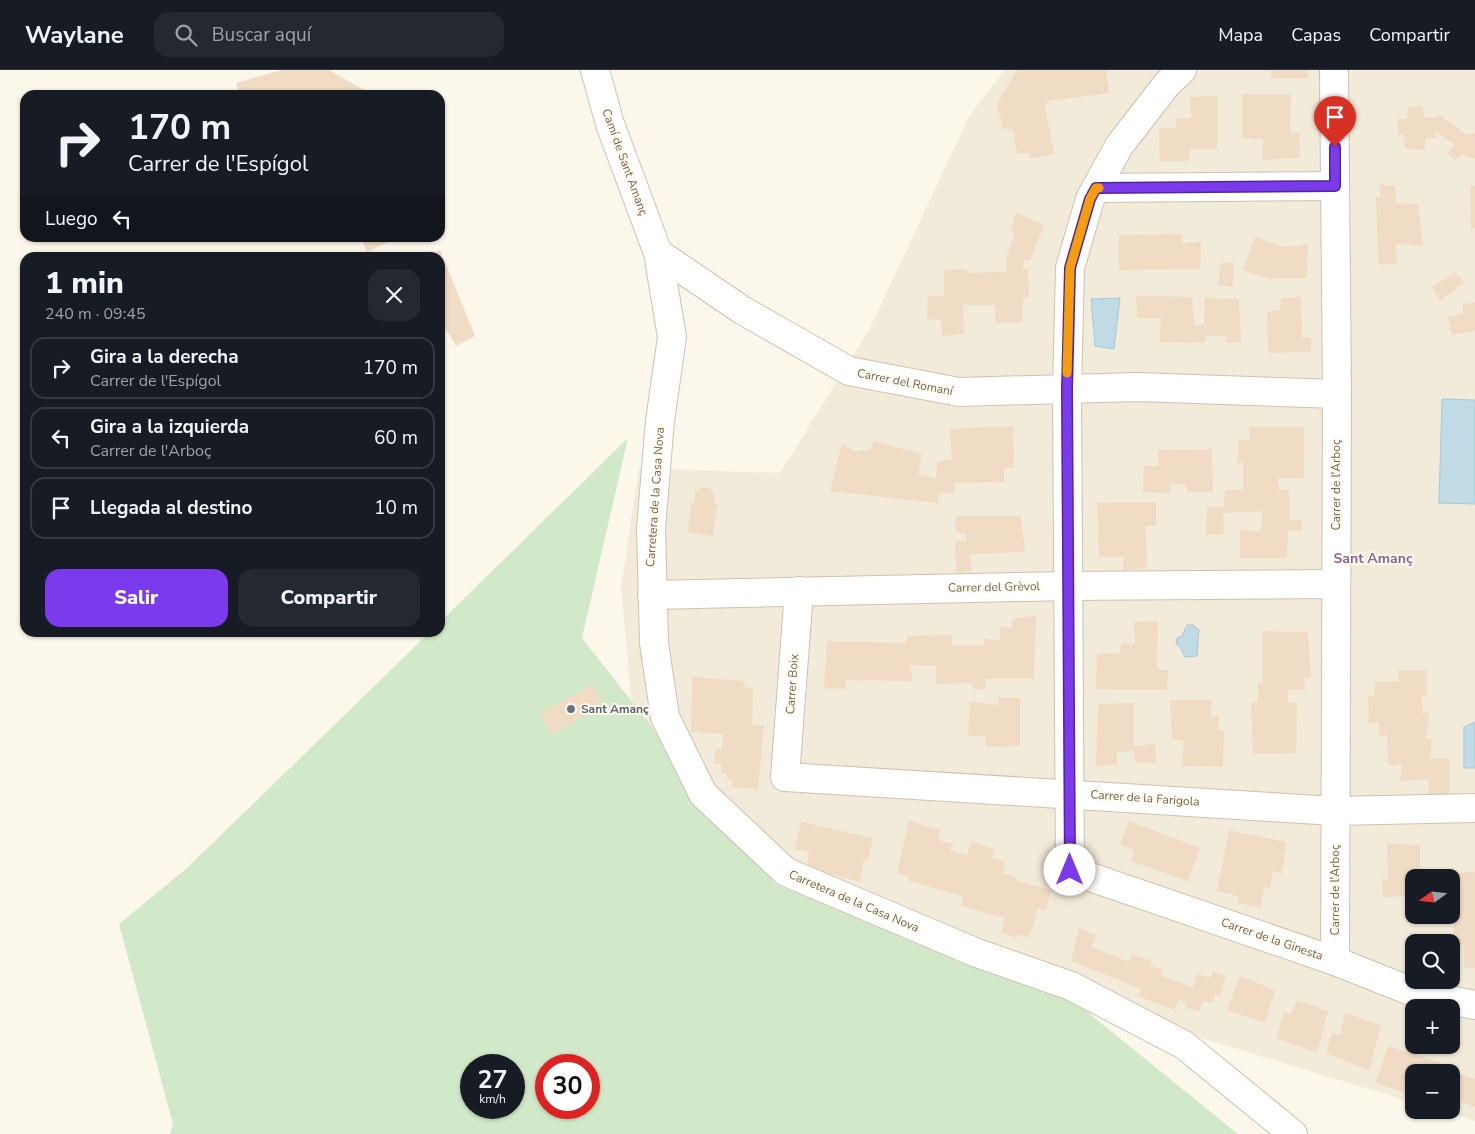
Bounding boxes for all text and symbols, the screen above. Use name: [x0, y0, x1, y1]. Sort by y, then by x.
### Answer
search box: [154, 12, 504, 57]
text: Waylane: [25, 19, 124, 51]
icon: search: [172, 21, 200, 49]
text: Buscar aquí: [212, 22, 311, 48]
text: Mapa: [1218, 23, 1263, 47]
text: Capas: [1291, 23, 1341, 47]
text: Compartir: [1369, 23, 1450, 47]
pin: [1314, 96, 1356, 147]
icon: arrive: [1321, 103, 1349, 131]
text: 170 m: [128, 104, 231, 151]
street label: Camí de Sant Amanç: [598, 106, 652, 218]
icon: right: [45, 110, 110, 175]
text: Carrer de l'Espígol: [128, 149, 309, 179]
icon: left: [108, 205, 136, 233]
text: Luego: [45, 206, 98, 232]
text: 1 min: [45, 263, 124, 304]
button: close: [368, 269, 420, 321]
text: 240 m · 09:45: [45, 303, 146, 325]
text: Gira a la derecha: [90, 344, 239, 370]
icon: right: [47, 354, 75, 382]
text: 170 m: [363, 355, 418, 381]
street label: Carrer del Romaní: [856, 365, 955, 399]
text: Carrer de l'Espígol: [90, 370, 221, 392]
text: Gira a la izquierda: [90, 414, 249, 440]
icon: left: [47, 424, 75, 452]
text: 60 m: [374, 425, 418, 451]
street label: Carretera de la Casa Nova: [642, 427, 668, 567]
street label: Carrer de l'Arboç: [1328, 439, 1344, 531]
text: Carrer de l'Arboç: [90, 440, 211, 462]
icon: arrive: [47, 494, 75, 522]
text: Llegada al destino: [90, 495, 252, 521]
text: 10 m: [374, 495, 418, 521]
district label: Sant Amanç: [1334, 549, 1413, 568]
button: Salir: [45, 569, 228, 627]
button: Compartir: [238, 569, 420, 627]
street label: Carrer del Grèvol: [948, 578, 1041, 596]
street label: Carrer Boix: [782, 653, 802, 715]
place label: Sant Amanç: [581, 701, 649, 717]
marker: Sant Amanç: [565, 703, 577, 715]
street label: Carrer de la Farigola: [1090, 786, 1200, 810]
position arrow: [1043, 843, 1095, 895]
street label: Carrer de l'Arboç: [1327, 844, 1343, 936]
street label: Carretera de la Casa Nova: [786, 866, 922, 936]
north arrow: [1405, 869, 1460, 924]
map controls: [1405, 869, 1460, 1119]
street label: Carrer de la Ginesta: [1219, 914, 1325, 964]
button: search: [1405, 934, 1460, 989]
button: +: [1405, 999, 1460, 1054]
speed limit sign: 30: [535, 1054, 600, 1119]
text: 27: [477, 1063, 508, 1097]
button: −: [1405, 1064, 1460, 1119]
text: km/h: [479, 1091, 506, 1107]

